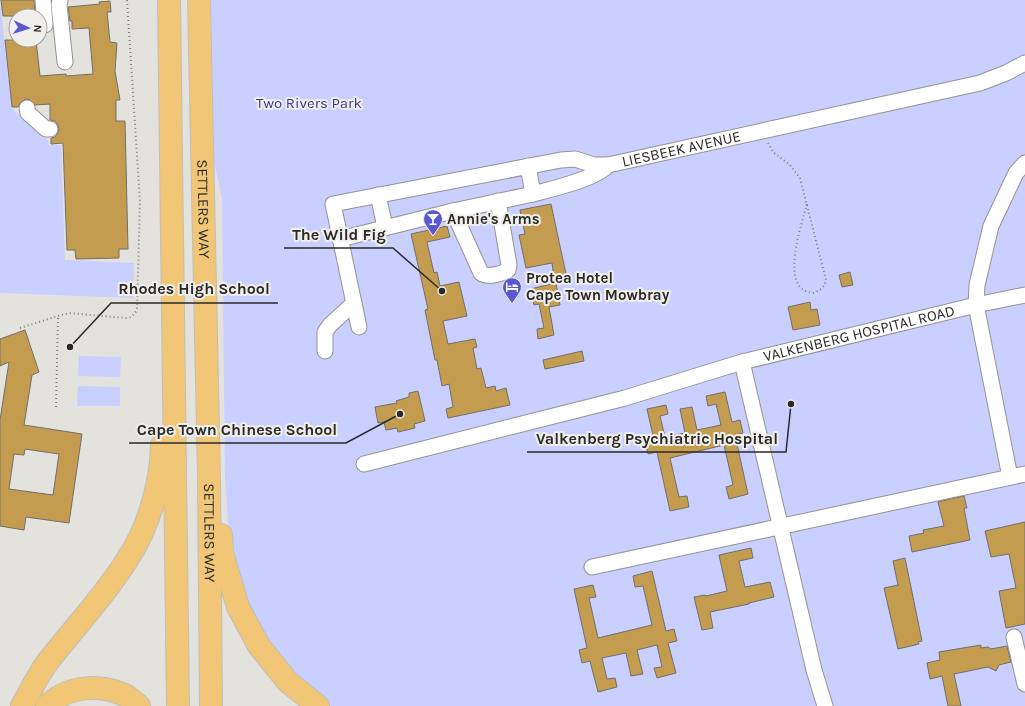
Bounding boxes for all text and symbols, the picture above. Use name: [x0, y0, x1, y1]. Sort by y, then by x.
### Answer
north arrow: [8, 8, 48, 48]
text: N: [31, 24, 44, 33]
park label: Two Rivers Park: [256, 94, 362, 112]
street label: LIESBEEK AVENUE: [620, 127, 742, 171]
street label: SETTLERS WAY: [193, 159, 213, 260]
bar icon: Annie's Arms: [422, 208, 444, 236]
place label: Annie's Arms: [447, 210, 540, 228]
callout: The Wild Fig: [284, 220, 393, 248]
text: The Wild Fig: [292, 225, 386, 244]
place label: Protea Hotel Cape Town Mowbray: [526, 269, 670, 304]
callout: Rhodes High School: [111, 275, 278, 303]
hotel icon: Protea Hotel Cape Town Mowbray: [501, 276, 523, 304]
text: Rhodes High School: [118, 279, 270, 298]
street label: VALKENBERG HOSPITAL ROAD: [761, 302, 957, 366]
callout: Cape Town Chinese School: [129, 415, 346, 443]
text: Cape Town Chinese School: [137, 420, 337, 439]
callout: Valkenberg Psychiatric Hospital: [527, 424, 786, 452]
text: Valkenberg Psychiatric Hospital: [536, 429, 778, 448]
street label: SETTLERS WAY: [200, 483, 219, 583]

